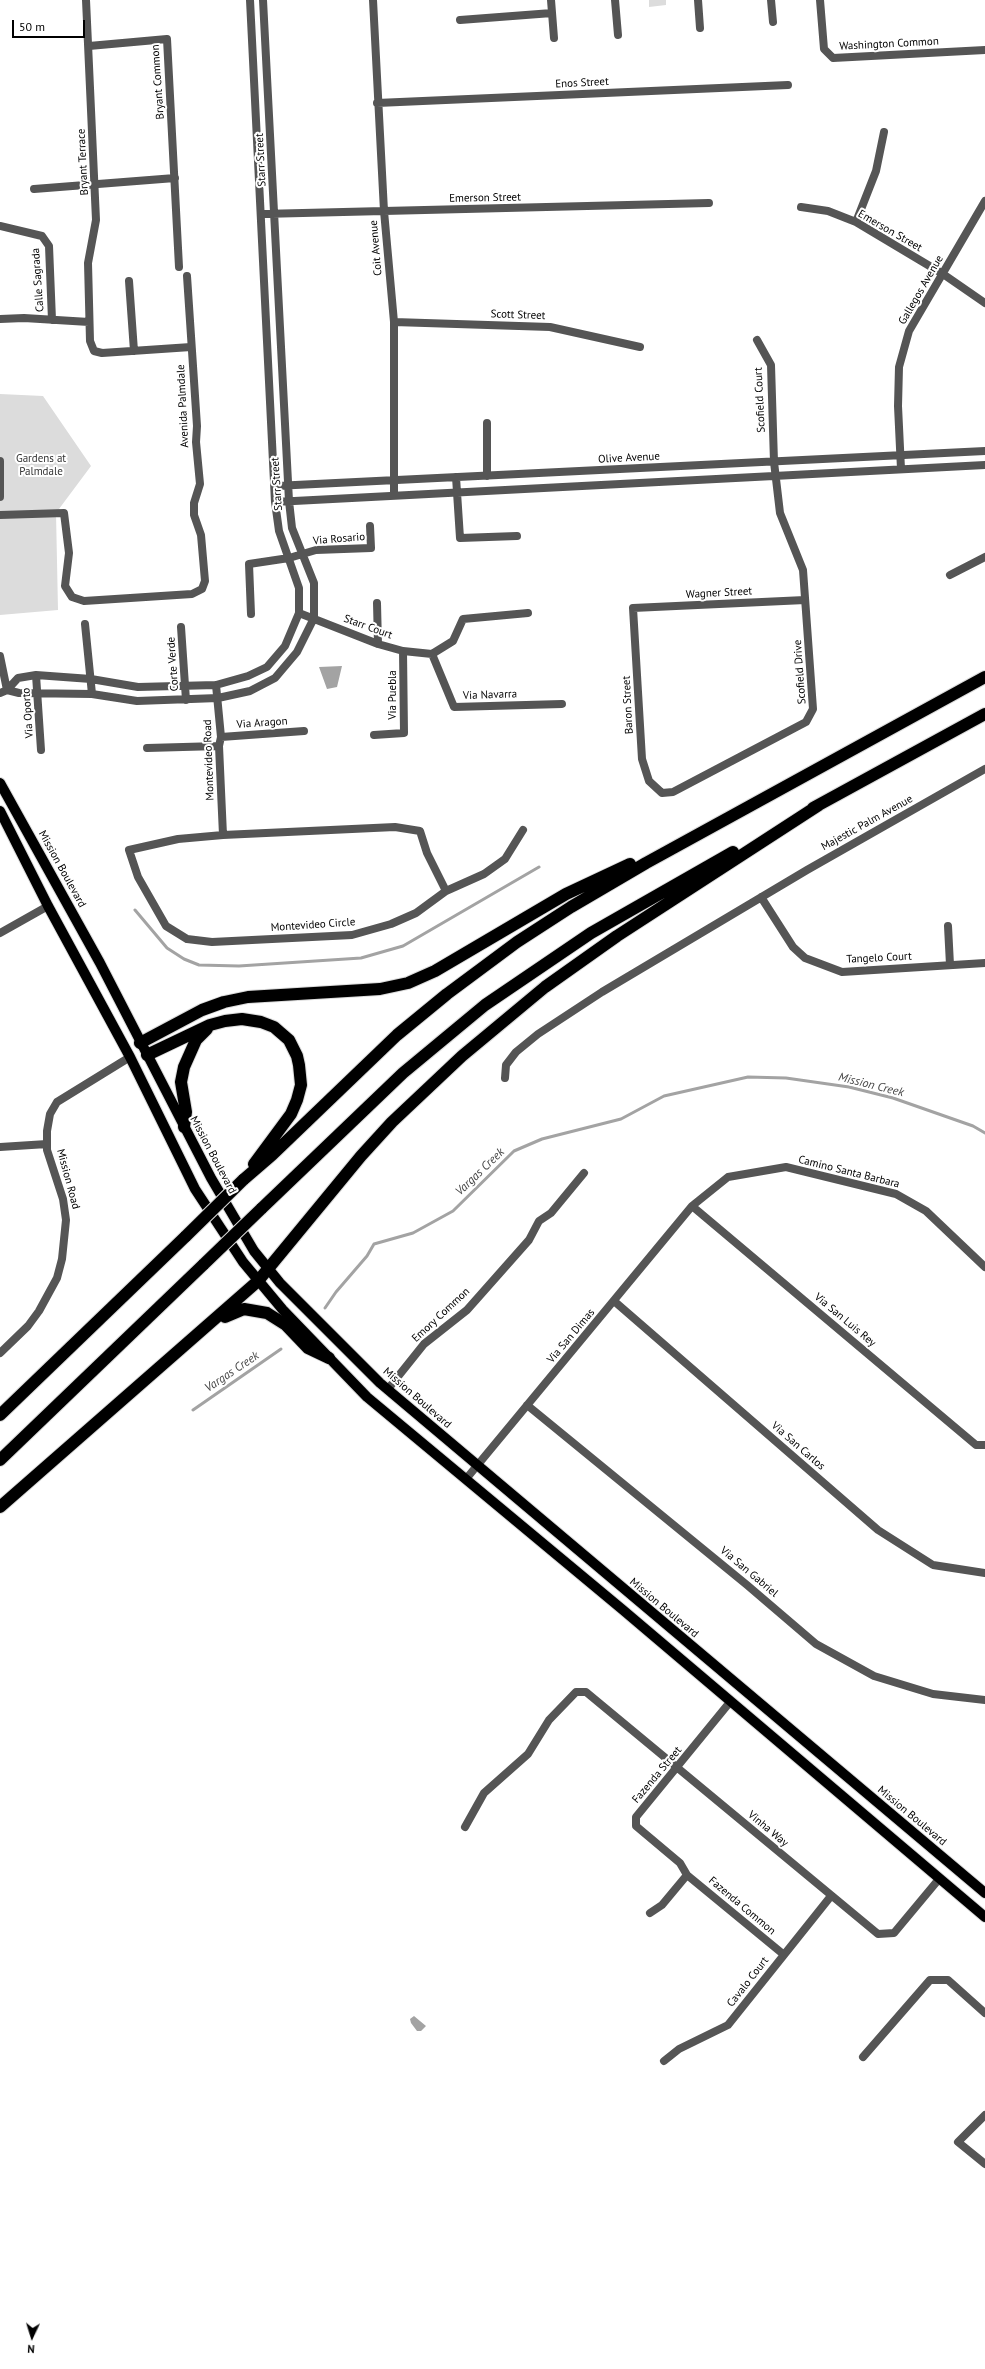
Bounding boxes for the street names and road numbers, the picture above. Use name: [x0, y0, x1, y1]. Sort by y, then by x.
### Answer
street label: Washington Common: [839, 35, 939, 53]
street label: Bryant Common: [149, 44, 167, 120]
street label: Enos Street: [555, 75, 609, 91]
street label: Bryant Terrace: [75, 128, 91, 196]
street label: Starr Street: [253, 133, 269, 187]
street label: Emerson Street: [449, 191, 521, 205]
street label: Emerson Street: [856, 207, 924, 255]
street label: Coit Avenue: [367, 220, 385, 276]
street label: Calle Sagrada: [29, 247, 47, 313]
street label: Gallegos Avenue: [896, 253, 946, 327]
street label: Scott Street: [490, 307, 546, 323]
street label: Avenida Palmdale: [174, 364, 192, 448]
street label: Scofield Court: [752, 367, 768, 433]
street label: Olive Avenue: [598, 450, 660, 466]
street label: Starr Street: [269, 457, 285, 511]
street label: Via Rosario: [312, 530, 366, 548]
street label: Wagner Street: [686, 585, 752, 601]
street label: Starr Court: [342, 612, 394, 642]
street label: Corte Verde: [165, 636, 181, 692]
street label: Scofield Drive: [791, 639, 809, 705]
street label: Via Puebla: [386, 670, 400, 720]
street label: Baron Street: [620, 675, 636, 735]
street label: Via Oporto: [20, 687, 36, 739]
street label: Via Navarra: [463, 687, 517, 703]
street label: Via Aragon: [236, 715, 288, 731]
street label: Montevideo Road: [201, 719, 217, 801]
street label: Majestic Palm Avenue: [819, 792, 915, 854]
street label: Mission Boulevard: [35, 828, 89, 910]
street label: Montevideo Circle: [270, 915, 356, 935]
street label: Tangelo Court: [846, 950, 912, 966]
street label: Mission Boulevard: [187, 1114, 239, 1196]
street label: Mission Road: [54, 1147, 82, 1211]
street label: Camino Santa Barbara: [797, 1153, 901, 1191]
street label: Emory Common: [409, 1285, 473, 1345]
street label: Via San Luis Rey: [812, 1290, 878, 1350]
street label: Via San Dimas: [544, 1306, 598, 1366]
street label: Mission Boulevard: [380, 1365, 454, 1431]
street label: Via San Carlos: [768, 1419, 828, 1473]
street label: Via San Gabriel: [717, 1544, 781, 1600]
street label: Mission Boulevard: [627, 1575, 701, 1641]
street label: Fazenda Street: [629, 1744, 685, 1806]
street label: Mission Boulevard: [875, 1783, 949, 1849]
street label: Vinha Way: [745, 1808, 791, 1850]
street label: Fazenda Common: [706, 1874, 778, 1938]
street label: Cavalo Court: [724, 1954, 772, 2010]

